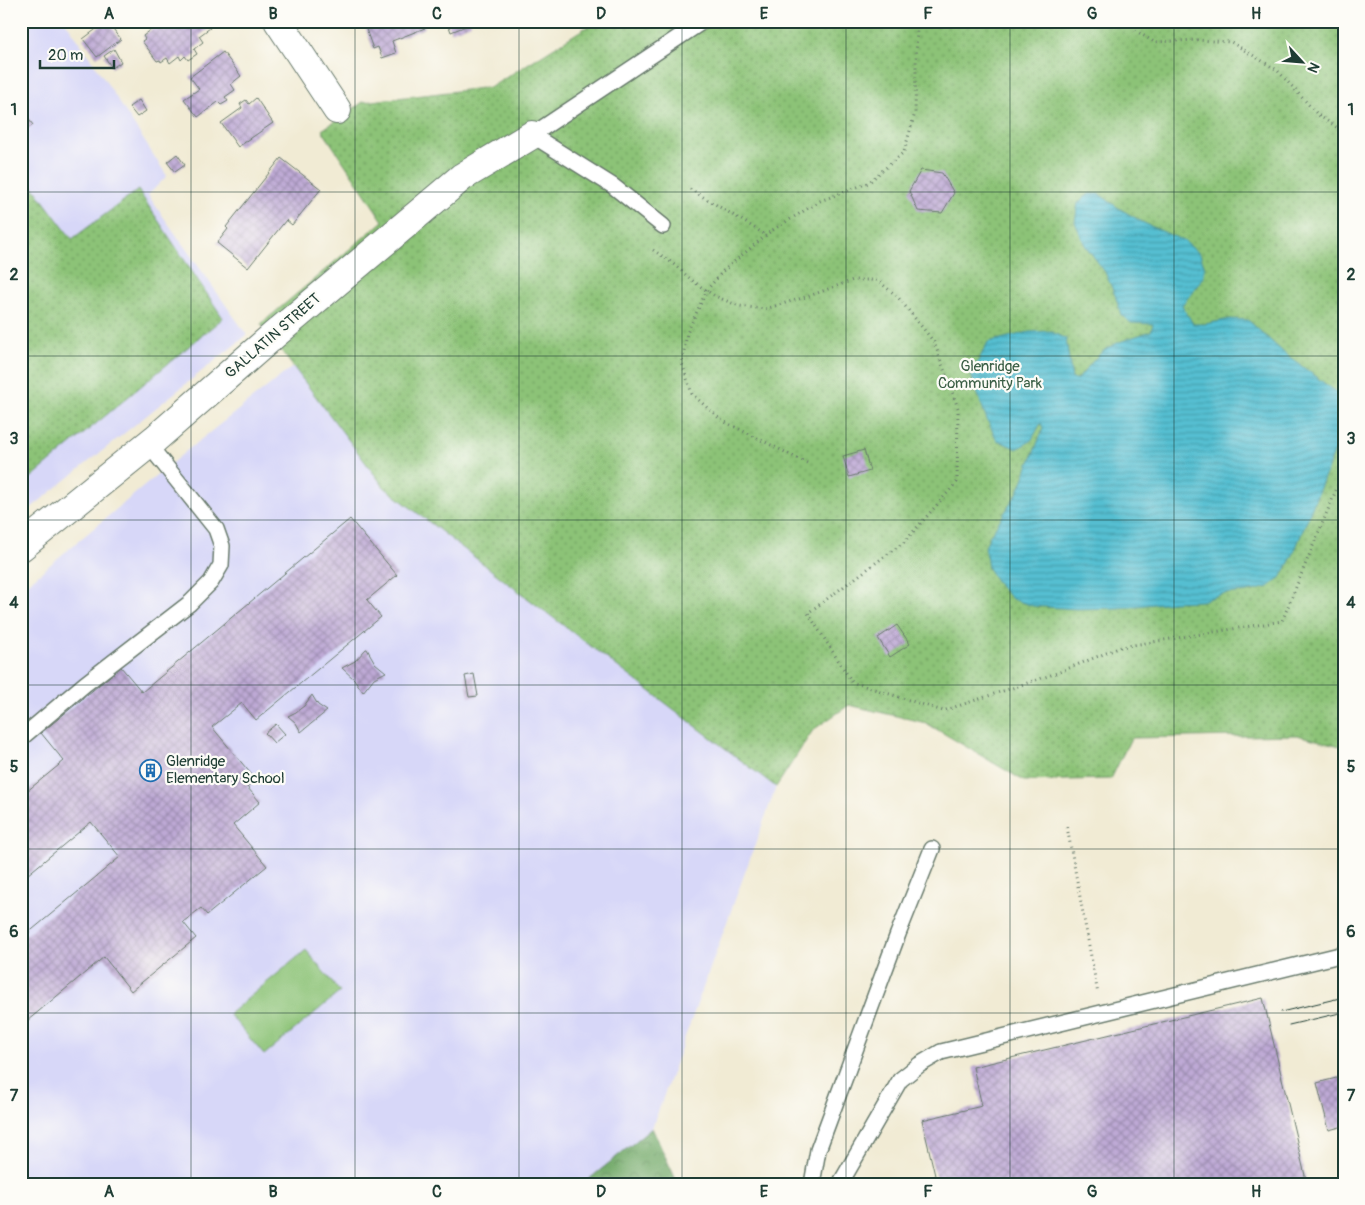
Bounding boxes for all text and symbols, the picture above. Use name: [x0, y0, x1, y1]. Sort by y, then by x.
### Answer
text: A: [104, 4, 115, 24]
text: B: [268, 4, 278, 24]
text: C: [432, 4, 442, 24]
text: D: [596, 4, 606, 24]
text: E: [760, 4, 769, 24]
text: F: [923, 4, 933, 24]
text: G: [1087, 4, 1098, 24]
text: H: [1251, 4, 1261, 24]
scale bar: [40, 38, 114, 70]
north arrow: [1278, 38, 1328, 88]
text: 20 m: [48, 46, 83, 65]
text: N: [1304, 59, 1323, 75]
text: 1: [11, 100, 17, 120]
text: 1: [1348, 100, 1354, 120]
text: 2: [10, 265, 19, 285]
text: 2: [1347, 265, 1356, 285]
street label: GALLATIN STREET: [221, 289, 325, 383]
park label: Glenridge Community Park: [938, 357, 1043, 393]
text: 3: [10, 429, 19, 449]
text: 3: [1347, 429, 1356, 449]
text: 4: [9, 593, 19, 613]
text: 4: [1346, 593, 1356, 613]
place label: Glenridge Elementary School: [166, 752, 285, 788]
text: 5: [10, 757, 19, 777]
text: 5: [1347, 757, 1356, 777]
building icon: Glenridge Elementary School: [138, 758, 162, 782]
text: 6: [9, 922, 19, 942]
text: 6: [1346, 922, 1356, 942]
text: 7: [10, 1086, 19, 1106]
text: 7: [1347, 1086, 1356, 1106]
text: A: [104, 1182, 115, 1202]
text: B: [268, 1182, 278, 1202]
text: C: [432, 1182, 442, 1202]
text: D: [596, 1182, 606, 1202]
text: E: [760, 1182, 769, 1202]
text: F: [923, 1182, 933, 1202]
text: G: [1087, 1182, 1098, 1202]
text: H: [1251, 1182, 1261, 1202]

